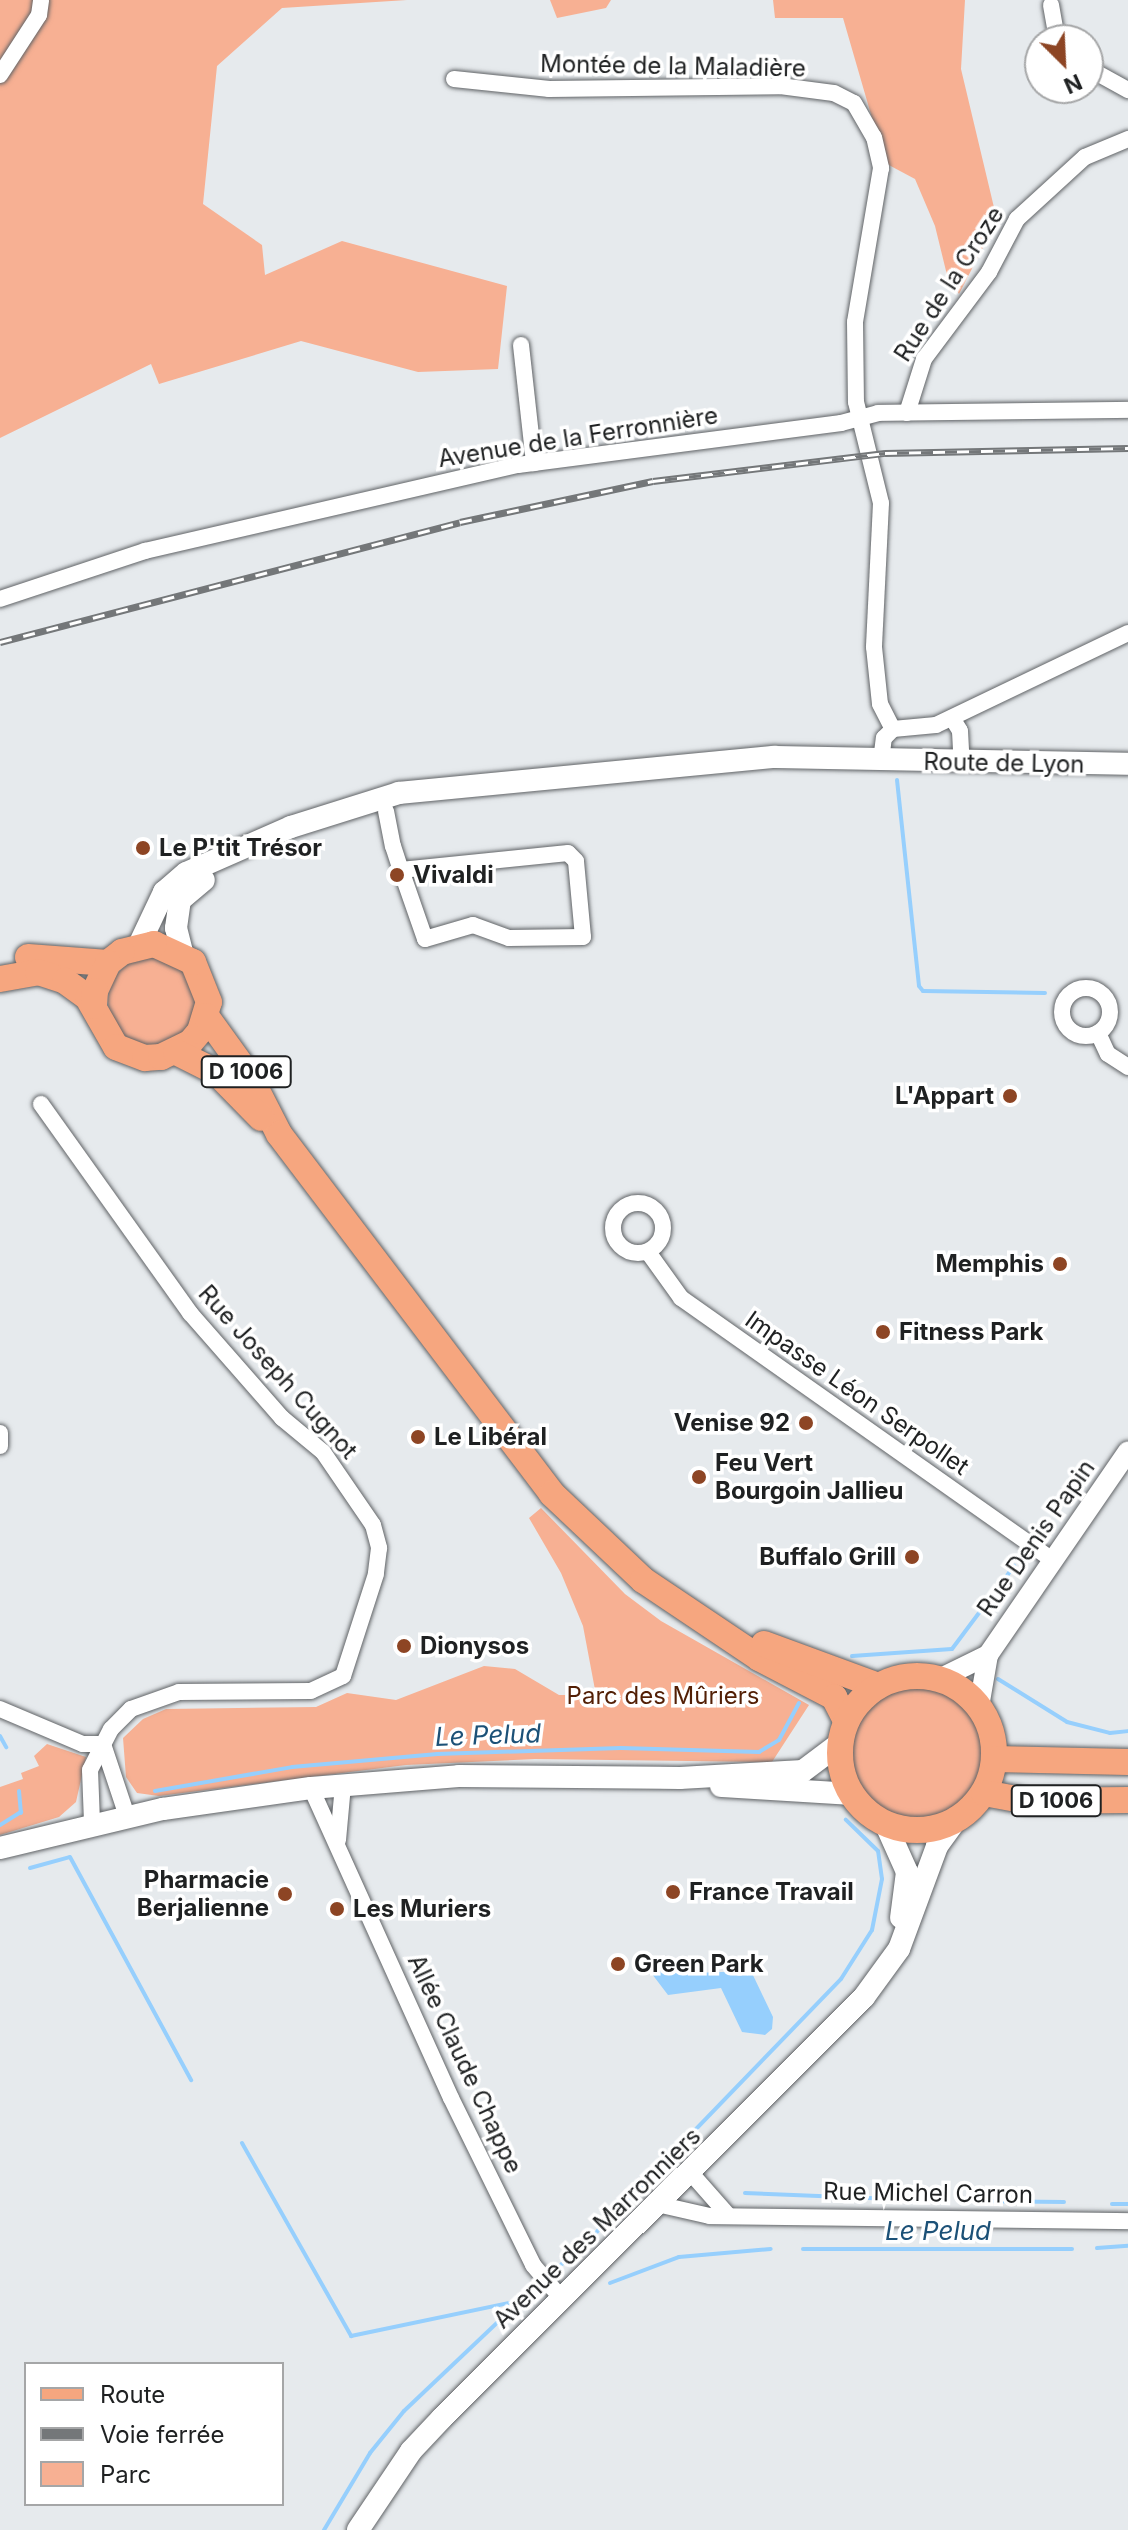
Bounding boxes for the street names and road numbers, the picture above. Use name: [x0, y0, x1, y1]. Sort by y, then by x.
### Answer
street label: Montée de la Maladière: [540, 49, 806, 83]
street label: Rue de la Croze: [888, 201, 1010, 367]
street label: Avenue de la Ferronnière: [436, 401, 720, 473]
street label: Route de Lyon: [923, 747, 1085, 779]
road number: D 1006: [200, 1054, 292, 1090]
street label: Rue Joseph Cugnot: [192, 1279, 364, 1465]
street label: Impasse Léon Serpollet: [740, 1305, 974, 1481]
street label: Rue Denis Papin: [971, 1454, 1101, 1622]
road number: D 1006: [1010, 1783, 1102, 1819]
street label: Allée Claude Chappe: [402, 1950, 528, 2178]
street label: Avenue des Marronniers: [488, 2122, 706, 2334]
street label: Rue Michel Carron: [823, 2177, 1033, 2209]

